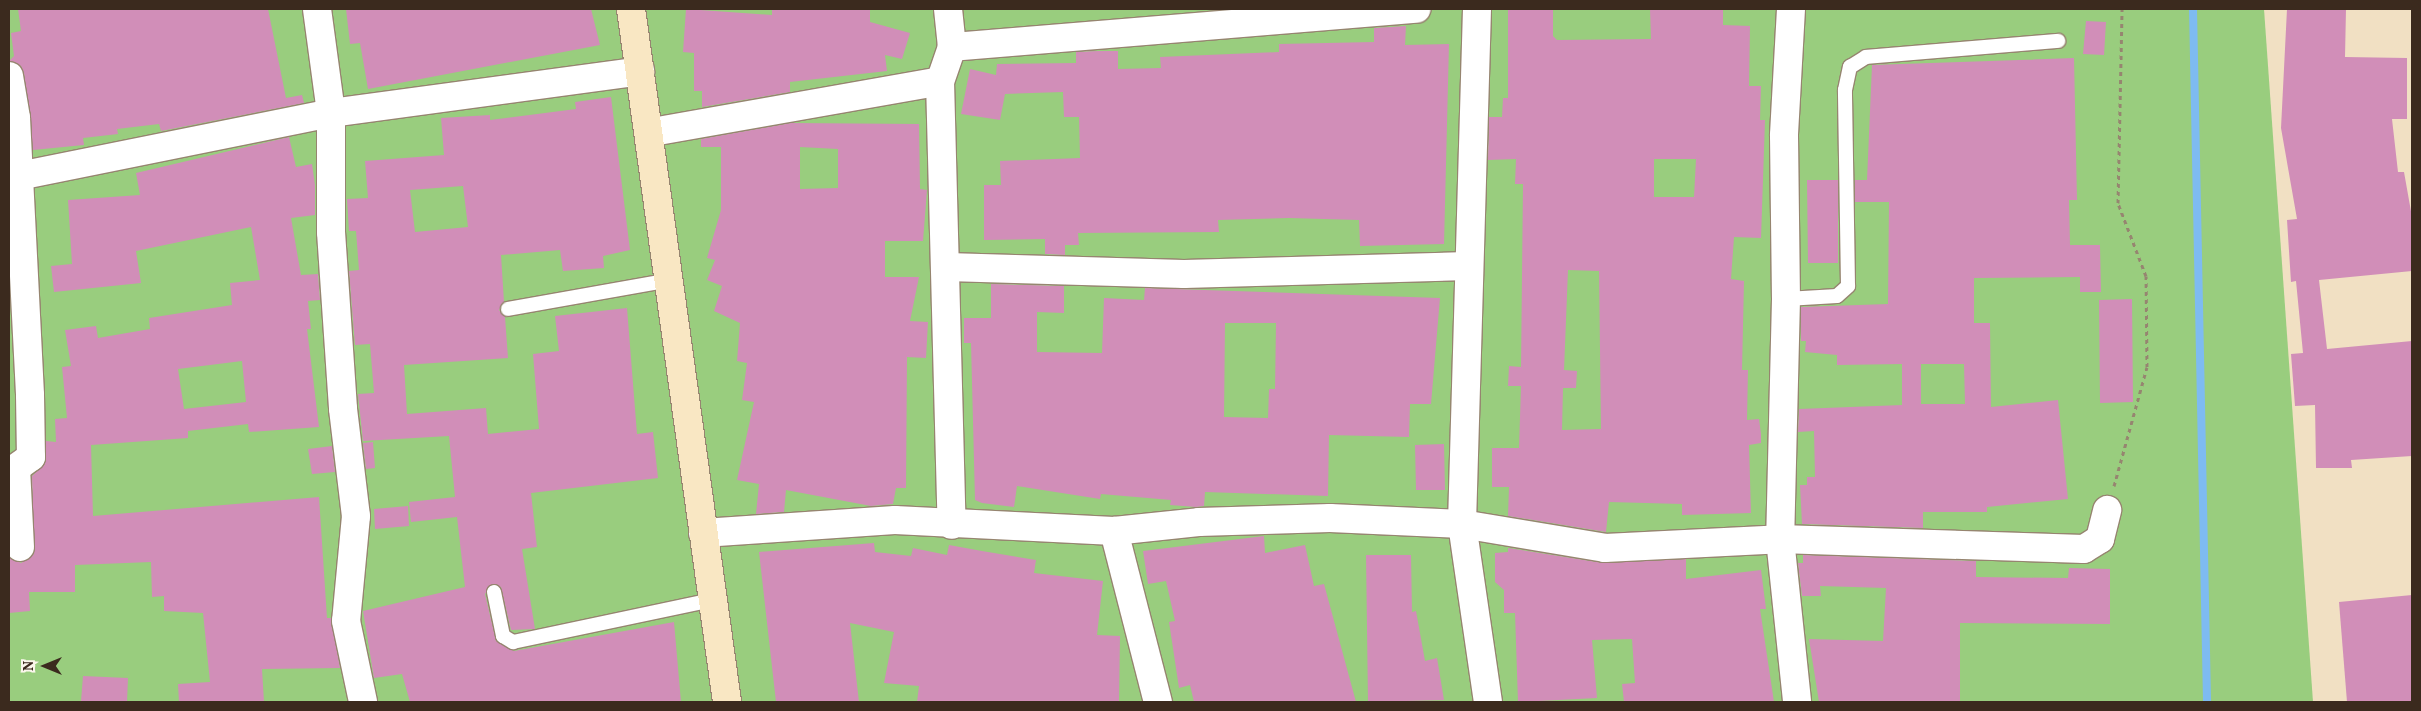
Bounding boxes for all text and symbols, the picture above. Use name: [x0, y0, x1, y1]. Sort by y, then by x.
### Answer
north arrow: [20, 641, 70, 691]
text: N: [20, 661, 39, 671]

